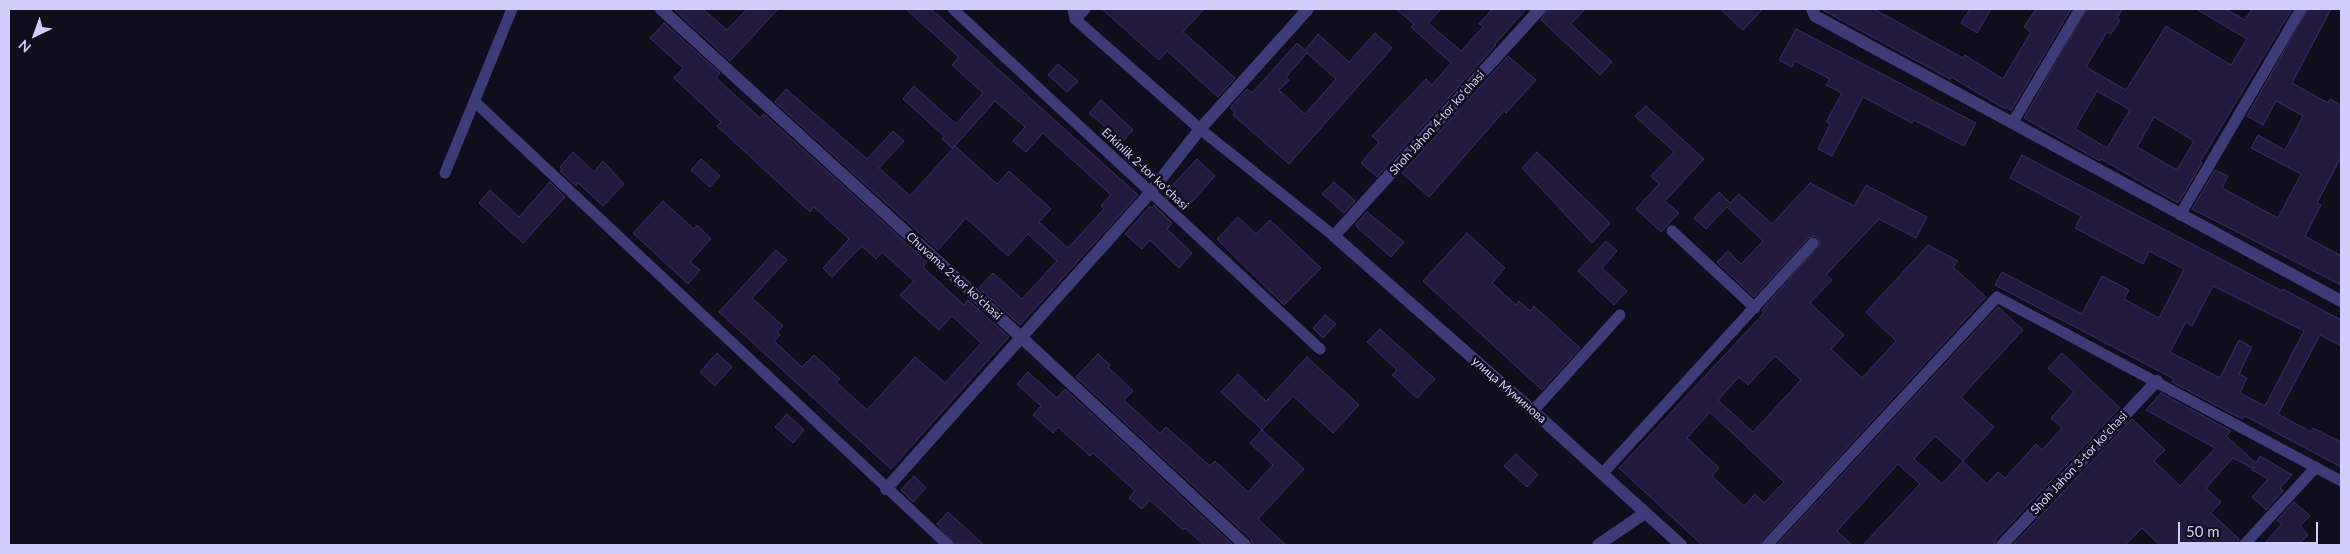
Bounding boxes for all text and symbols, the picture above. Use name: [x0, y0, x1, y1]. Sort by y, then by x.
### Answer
north arrow: [10, 10, 60, 60]
text: N: [15, 37, 34, 56]
street label: Shoh Jahon 4-tor koʻchasi: [1386, 68, 1488, 178]
street label: Erkinlik 2-tor koʻchasi: [1099, 125, 1191, 213]
street label: Chuvama 2-tor koʻchasi: [903, 229, 1005, 323]
street label: улица Муминова: [1469, 354, 1549, 426]
street label: Shoh Jahon 3-tor koʻchasi: [2028, 409, 2130, 517]
scale bar: [2180, 512, 2320, 544]
text: 50 m: [2186, 522, 2220, 540]

